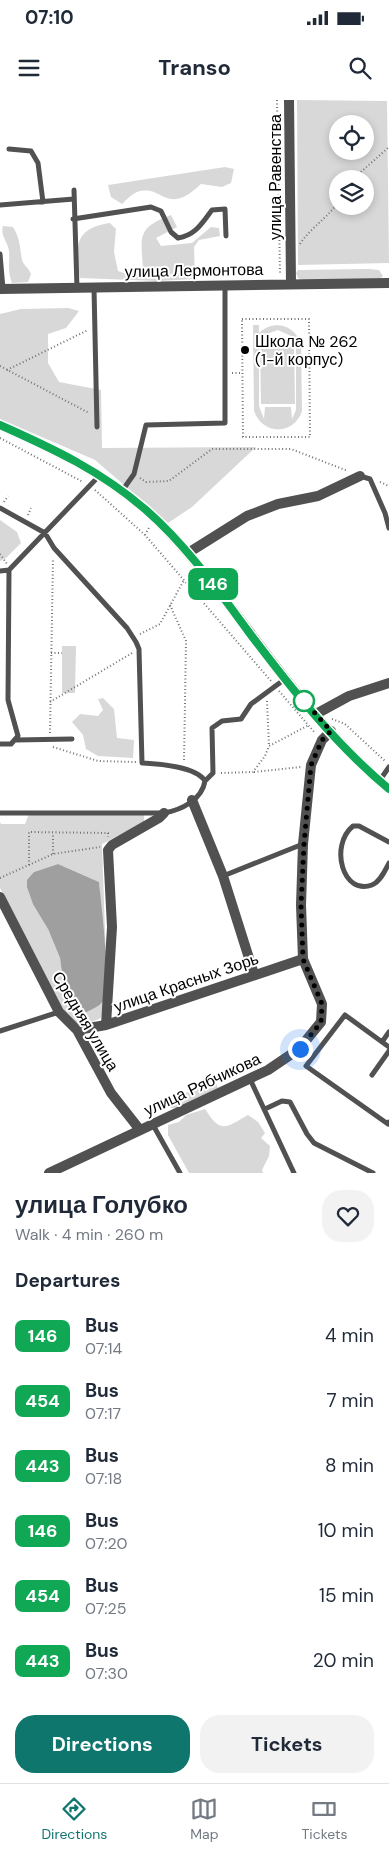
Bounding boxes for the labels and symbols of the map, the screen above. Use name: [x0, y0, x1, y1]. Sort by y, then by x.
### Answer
street label: улица Равенства: [265, 114, 286, 240]
street label: улица Лермонтова: [125, 259, 264, 282]
place label: Школа № 262 (1-й корпус): [255, 331, 357, 370]
marker: Школа № 262 (1-й корпус): [239, 344, 251, 356]
line badge: 146: [184, 568, 242, 600]
unlabelled marker: [293, 690, 315, 712]
street label: улица Красных Зорь: [111, 948, 261, 1017]
street label: Средняя улица: [48, 968, 124, 1075]
your location: [288, 1037, 313, 1062]
street label: улица Рябчикова: [141, 1048, 264, 1121]

